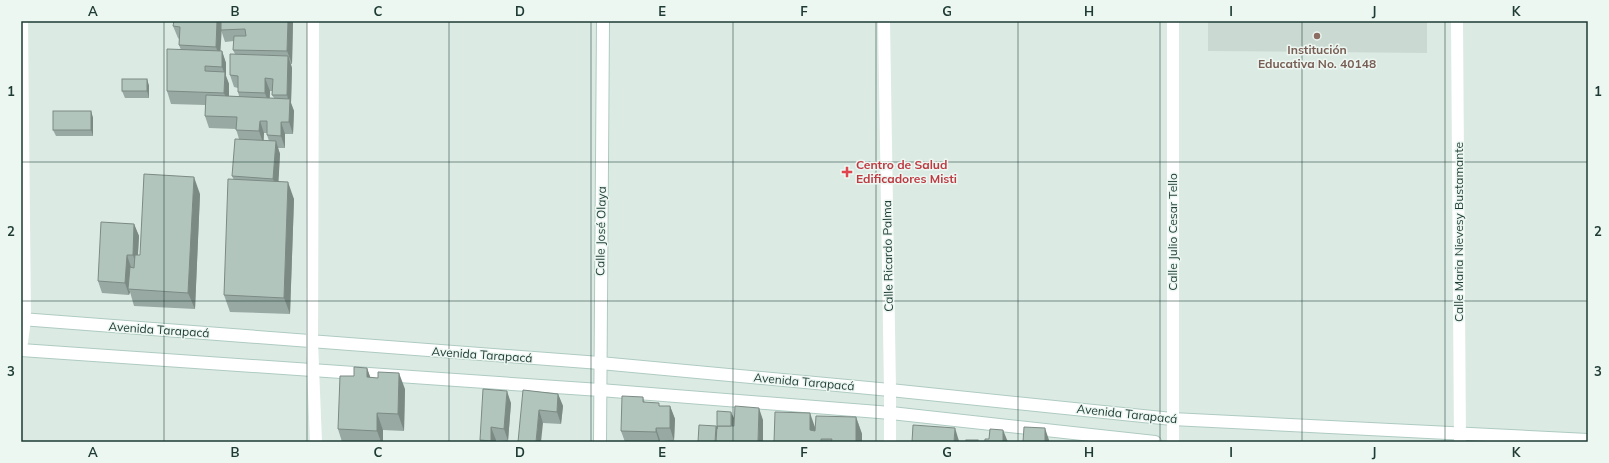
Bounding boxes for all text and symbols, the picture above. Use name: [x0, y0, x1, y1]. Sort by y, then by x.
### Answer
text: A: [88, 3, 98, 19]
text: B: [231, 3, 240, 19]
text: C: [374, 3, 383, 19]
text: D: [515, 3, 525, 19]
text: E: [658, 3, 666, 19]
text: F: [800, 3, 808, 19]
text: G: [942, 3, 952, 19]
text: H: [1084, 3, 1094, 19]
text: I: [1229, 3, 1233, 19]
text: J: [1372, 3, 1376, 19]
text: K: [1512, 3, 1522, 19]
marker: Institución Educativa No. 40148: [1312, 31, 1322, 41]
place label: Institución Educativa No. 40148: [1258, 42, 1376, 71]
text: 1: [7, 83, 15, 99]
text: 1: [1594, 83, 1602, 99]
street label: Calle Maria Nievesy Bustamante: [1451, 142, 1466, 322]
place label: Centro de Salud Edificadores Misti: [856, 157, 957, 186]
marker: Centro de Salud Edificadores Misti: [841, 166, 853, 178]
street label: Calle Julio Cesar Tello: [1165, 173, 1180, 291]
street label: Calle José Olaya: [592, 186, 609, 276]
street label: Calle Ricardo Palma: [879, 200, 896, 312]
text: 2: [7, 223, 15, 239]
text: 2: [1594, 223, 1602, 239]
street label: Avenida Tarapacá: [108, 318, 210, 341]
street label: Avenida Tarapacá: [431, 343, 533, 366]
text: 3: [7, 363, 15, 379]
text: 3: [1594, 363, 1602, 379]
street label: Avenida Tarapacá: [753, 370, 855, 393]
street label: Avenida Tarapacá: [1076, 401, 1178, 426]
text: A: [88, 444, 98, 460]
text: B: [231, 444, 240, 460]
text: C: [374, 444, 383, 460]
text: D: [515, 444, 525, 460]
text: E: [658, 444, 666, 460]
text: F: [800, 444, 808, 460]
text: G: [942, 444, 952, 460]
text: H: [1084, 444, 1094, 460]
text: I: [1229, 444, 1233, 460]
text: J: [1372, 444, 1376, 460]
text: K: [1512, 444, 1522, 460]

